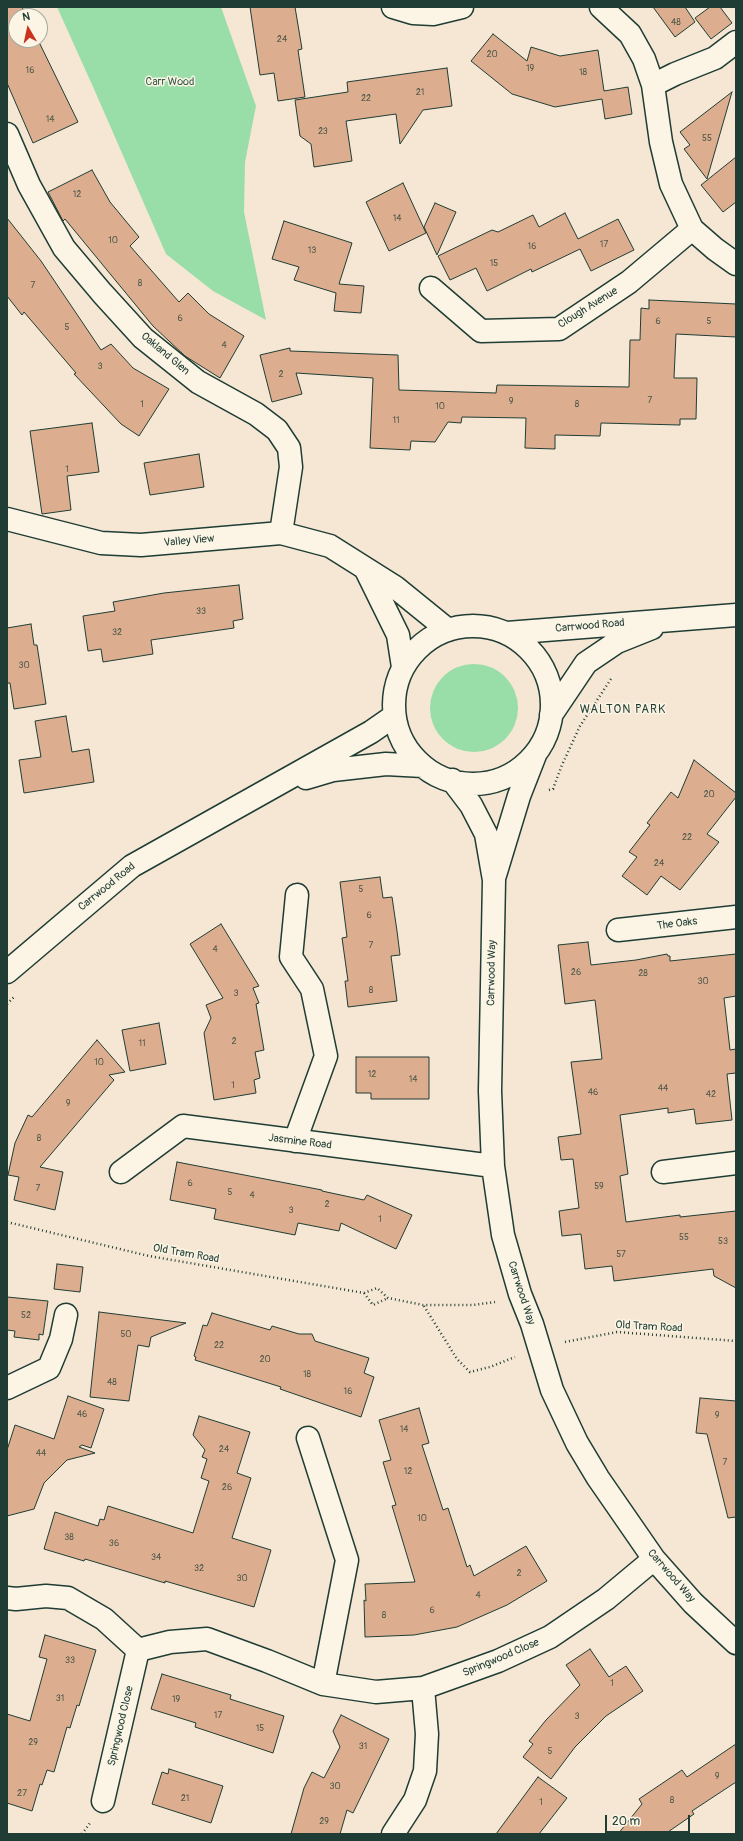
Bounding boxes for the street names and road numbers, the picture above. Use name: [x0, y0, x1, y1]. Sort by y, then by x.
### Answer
street label: Clough Avenue: [556, 284, 620, 332]
street label: Oakland Glen: [138, 330, 192, 378]
street label: Valley View: [163, 532, 215, 550]
street label: Carrwood Road: [555, 616, 625, 636]
street label: Carrwood Road: [76, 860, 138, 914]
street label: The Oaks: [656, 915, 698, 933]
street label: Carrwood Way: [485, 940, 499, 1006]
street label: Jasmine Road: [268, 1132, 332, 1152]
street label: Old Tram Road: [152, 1242, 220, 1266]
street label: Carrwood Way: [505, 1260, 537, 1326]
street label: Old Tram Road: [615, 1319, 683, 1335]
street label: Carrwood Way: [644, 1547, 698, 1605]
street label: Springwood Close: [461, 1636, 541, 1680]
street label: Springwood Close: [105, 1685, 137, 1767]

